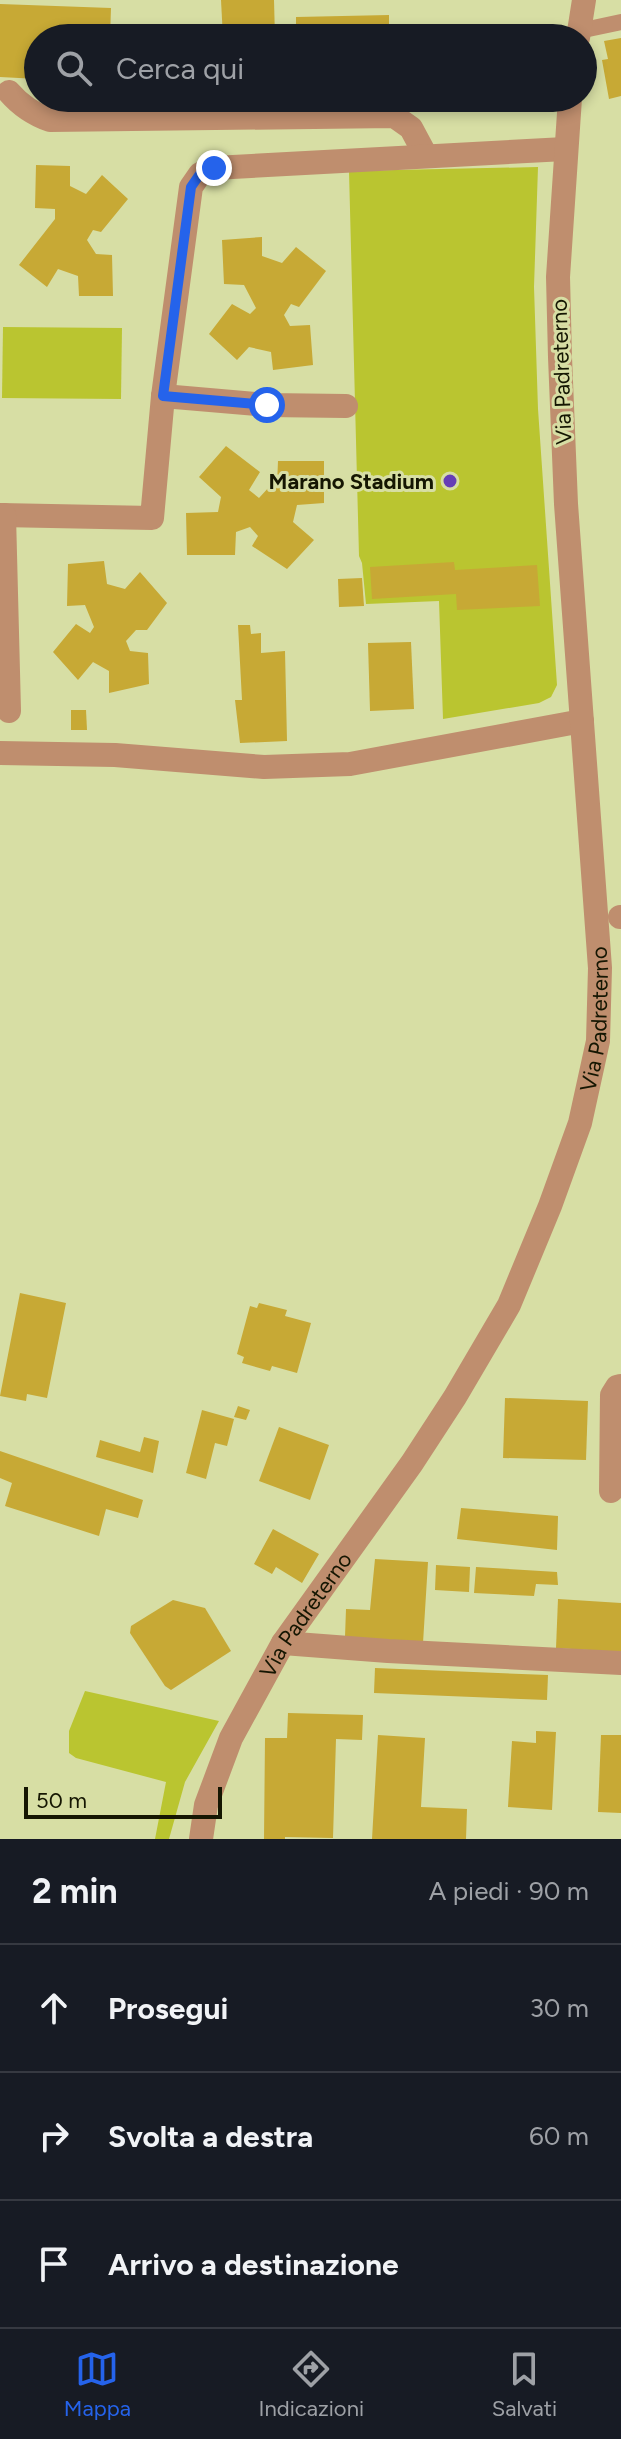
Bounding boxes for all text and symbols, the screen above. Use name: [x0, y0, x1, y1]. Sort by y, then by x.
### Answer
search box: [24, 24, 597, 112]
icon: search: [52, 46, 96, 90]
text: Cerca qui: [116, 50, 244, 87]
route end: [196, 150, 232, 186]
street label: Via Padreterno: [545, 299, 578, 445]
route start: [249, 387, 285, 423]
place label: Marano Stadium: [269, 468, 434, 495]
marker: Marano Stadium: [441, 472, 459, 490]
street label: Via Padreterno: [574, 946, 614, 1094]
street label: Via Padreterno: [254, 1547, 358, 1682]
scale bar: [24, 1783, 222, 1819]
text: 50 m: [36, 1787, 87, 1814]
text: 2 min: [32, 1871, 118, 1912]
text: A piedi · 90 m: [429, 1875, 589, 1907]
icon: ahead: [32, 1986, 76, 2030]
text: Prosegui: [108, 1990, 228, 2027]
text: 30 m: [530, 1992, 589, 2024]
icon: right: [32, 2114, 76, 2158]
text: Svolta a destra: [108, 2118, 313, 2155]
text: 60 m: [529, 2120, 589, 2152]
icon: arrive: [32, 2242, 76, 2286]
text: Arrivo a destinazione: [108, 2246, 399, 2283]
tab: Mappa: [64, 2347, 131, 2422]
tab: Indicazioni: [259, 2347, 364, 2422]
tab: Salvati: [492, 2347, 557, 2422]

